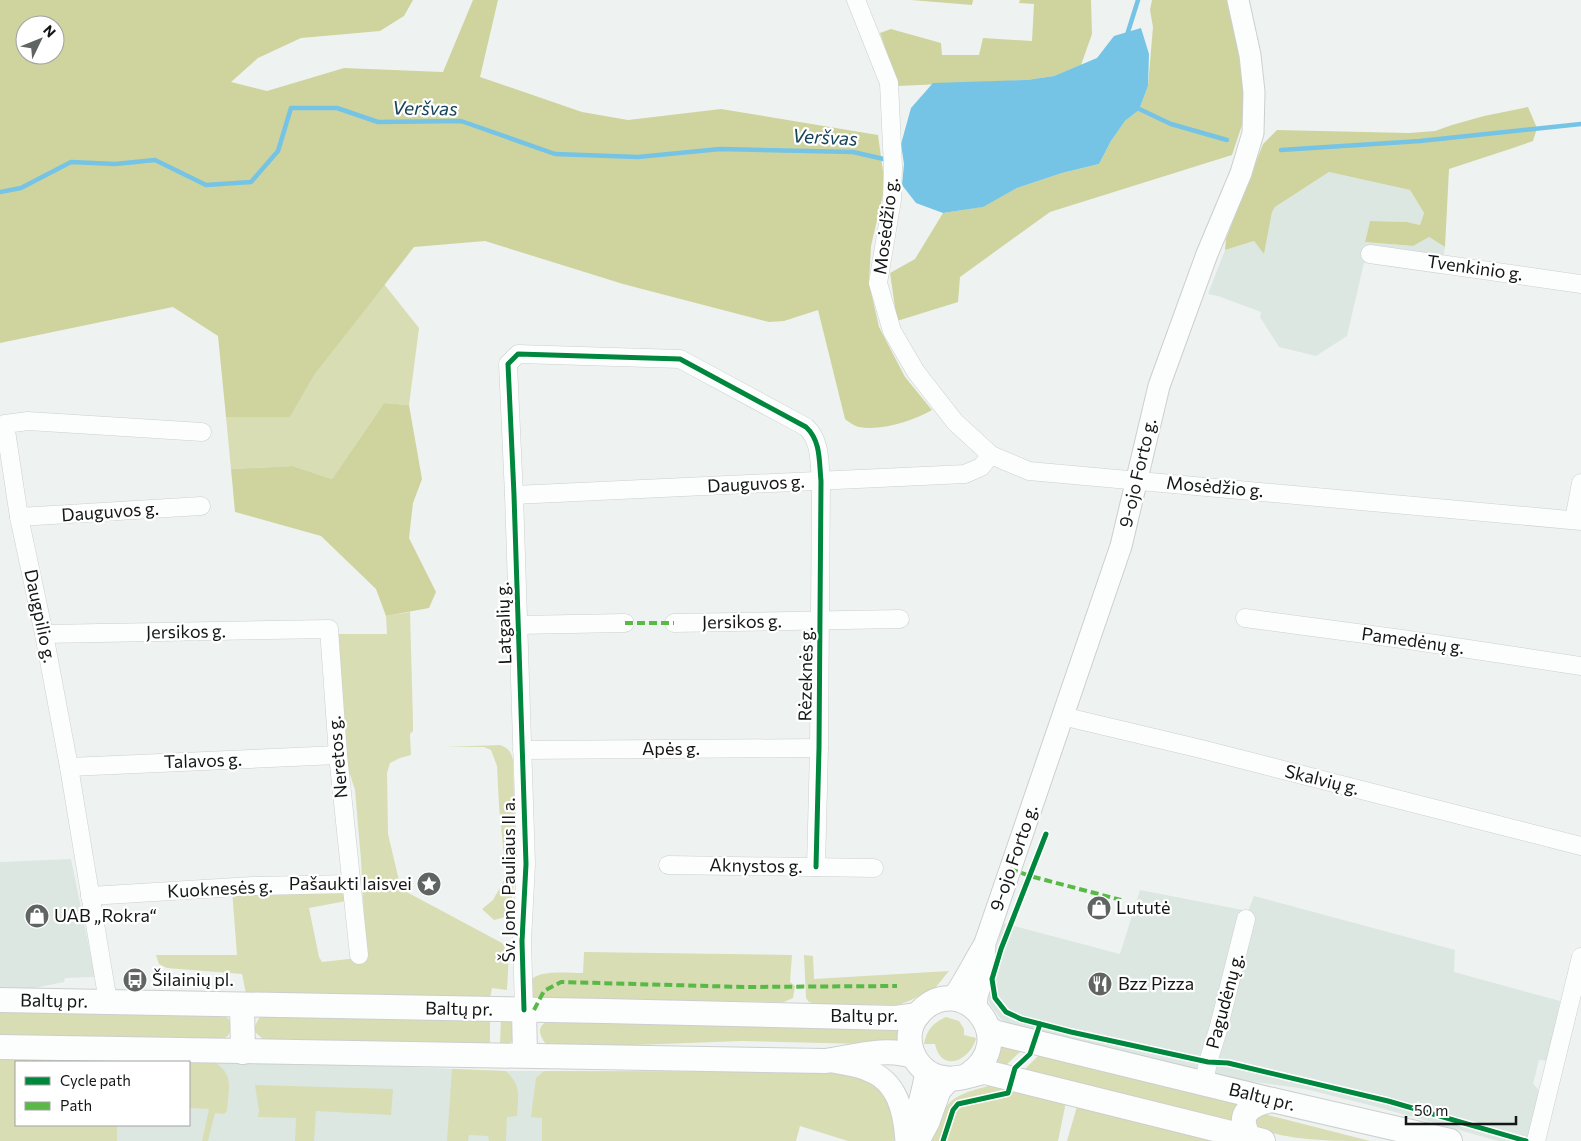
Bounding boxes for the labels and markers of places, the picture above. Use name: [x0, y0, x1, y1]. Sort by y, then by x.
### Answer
place icon: Pašaukti laisvei: [416, 871, 442, 897]
place label: Pašaukti laisvei: [289, 872, 412, 894]
shop icon: Lututė: [1086, 895, 1112, 921]
place label: Lututė: [1116, 896, 1171, 918]
shop icon: UAB „Rokra“: [24, 903, 50, 929]
place label: UAB „Rokra“: [54, 904, 157, 926]
bus stop icon: Šilainių pl.: [122, 967, 148, 993]
place label: Šilainių pl.: [152, 968, 234, 990]
restaurant icon: Bzz Pizza: [1087, 971, 1113, 997]
place label: Bzz Pizza: [1118, 972, 1194, 994]

